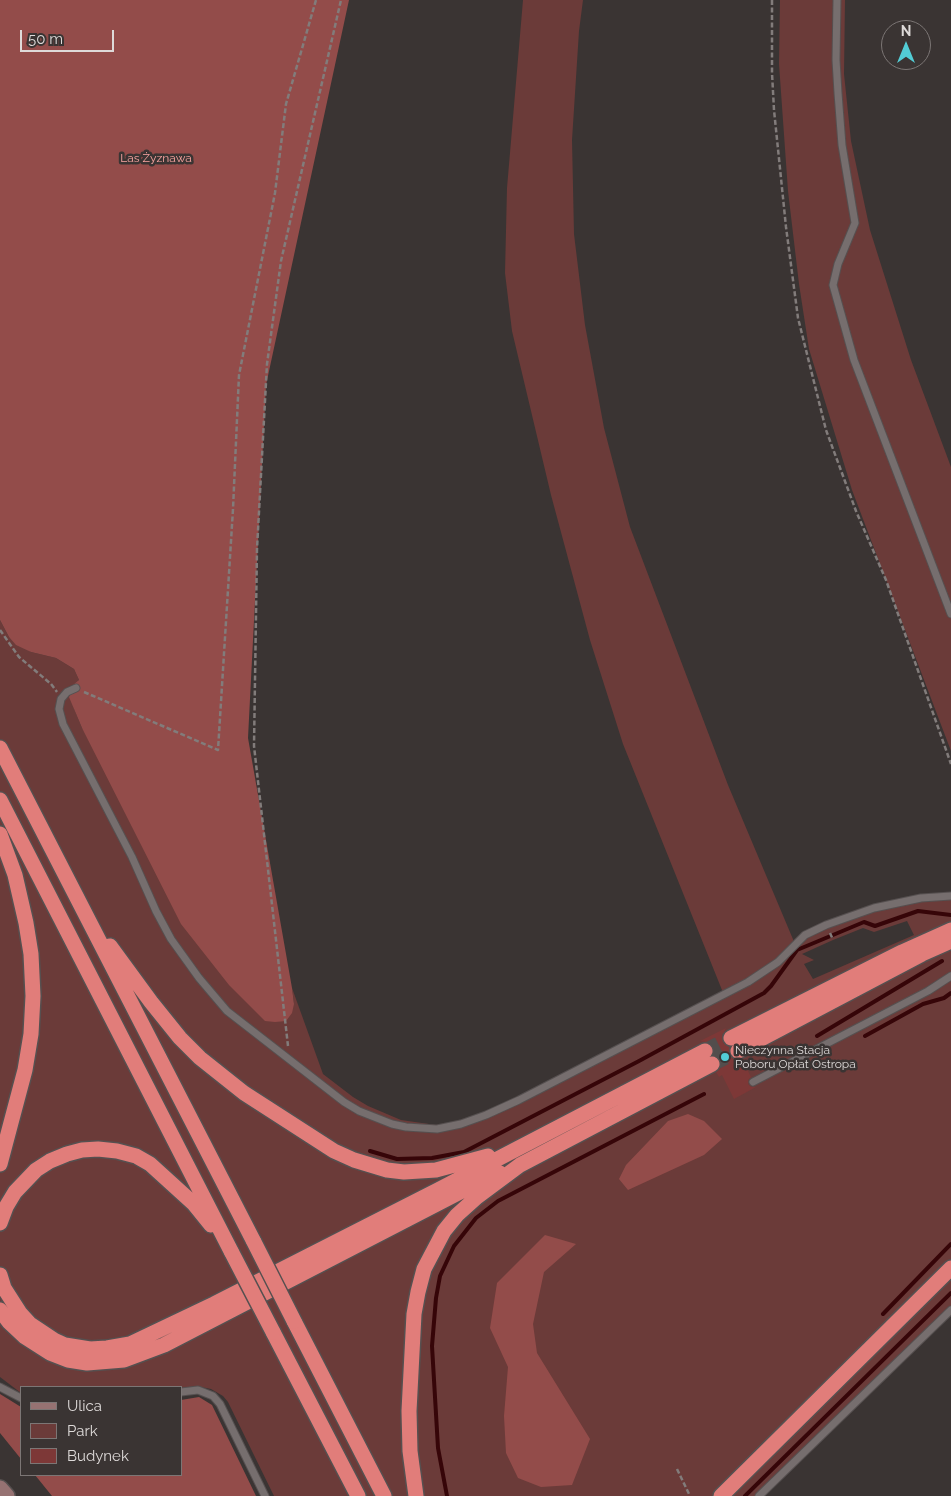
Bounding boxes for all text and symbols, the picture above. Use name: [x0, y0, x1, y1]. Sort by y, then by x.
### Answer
scale bar: [22, 20, 116, 52]
north arrow: [881, 20, 931, 70]
text: N: [901, 23, 911, 39]
text: 50 m: [28, 30, 63, 48]
park label: Las Żyznawa: [120, 151, 192, 165]
place label: Nieczynna Stacja Poboru Opłat Ostropa: [735, 1043, 856, 1071]
marker: Nieczynna Stacja Poboru Opłat Ostropa: [719, 1051, 731, 1063]
legend: [20, 1386, 182, 1476]
text: Ulica: [67, 1397, 102, 1415]
text: Park: [67, 1422, 98, 1440]
text: Budynek: [67, 1447, 129, 1465]

